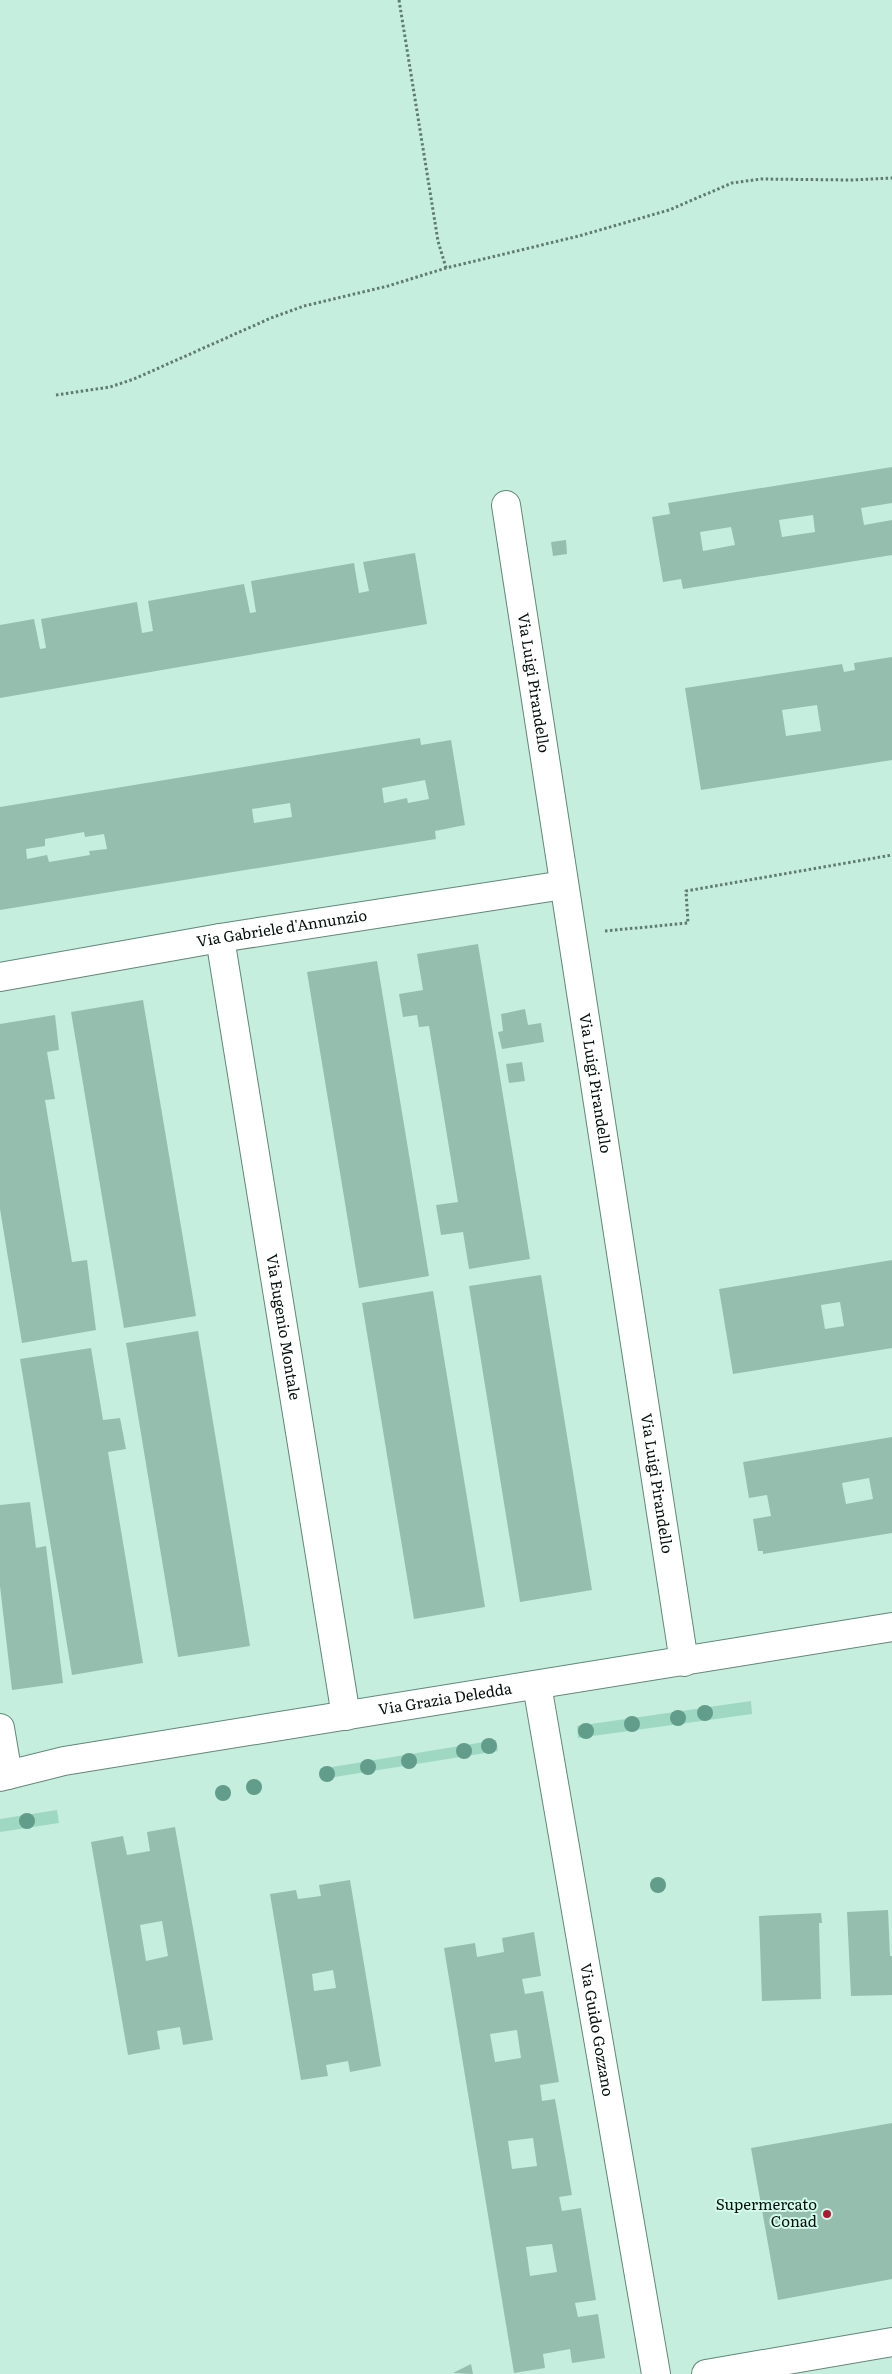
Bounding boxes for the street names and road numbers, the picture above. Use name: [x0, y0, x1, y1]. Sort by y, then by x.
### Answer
street label: Via Luigi Pirandello: [513, 611, 557, 755]
street label: Via Gabriele d'Annunzio: [195, 902, 369, 952]
street label: Via Luigi Pirandello: [574, 1011, 619, 1155]
street label: Via Eugenio Montale: [261, 1252, 308, 1402]
street label: Via Luigi Pirandello: [636, 1412, 680, 1555]
street label: Via Grazia Deledda: [376, 1676, 514, 1720]
street label: Via Guido Gozzano: [575, 1961, 621, 2098]

